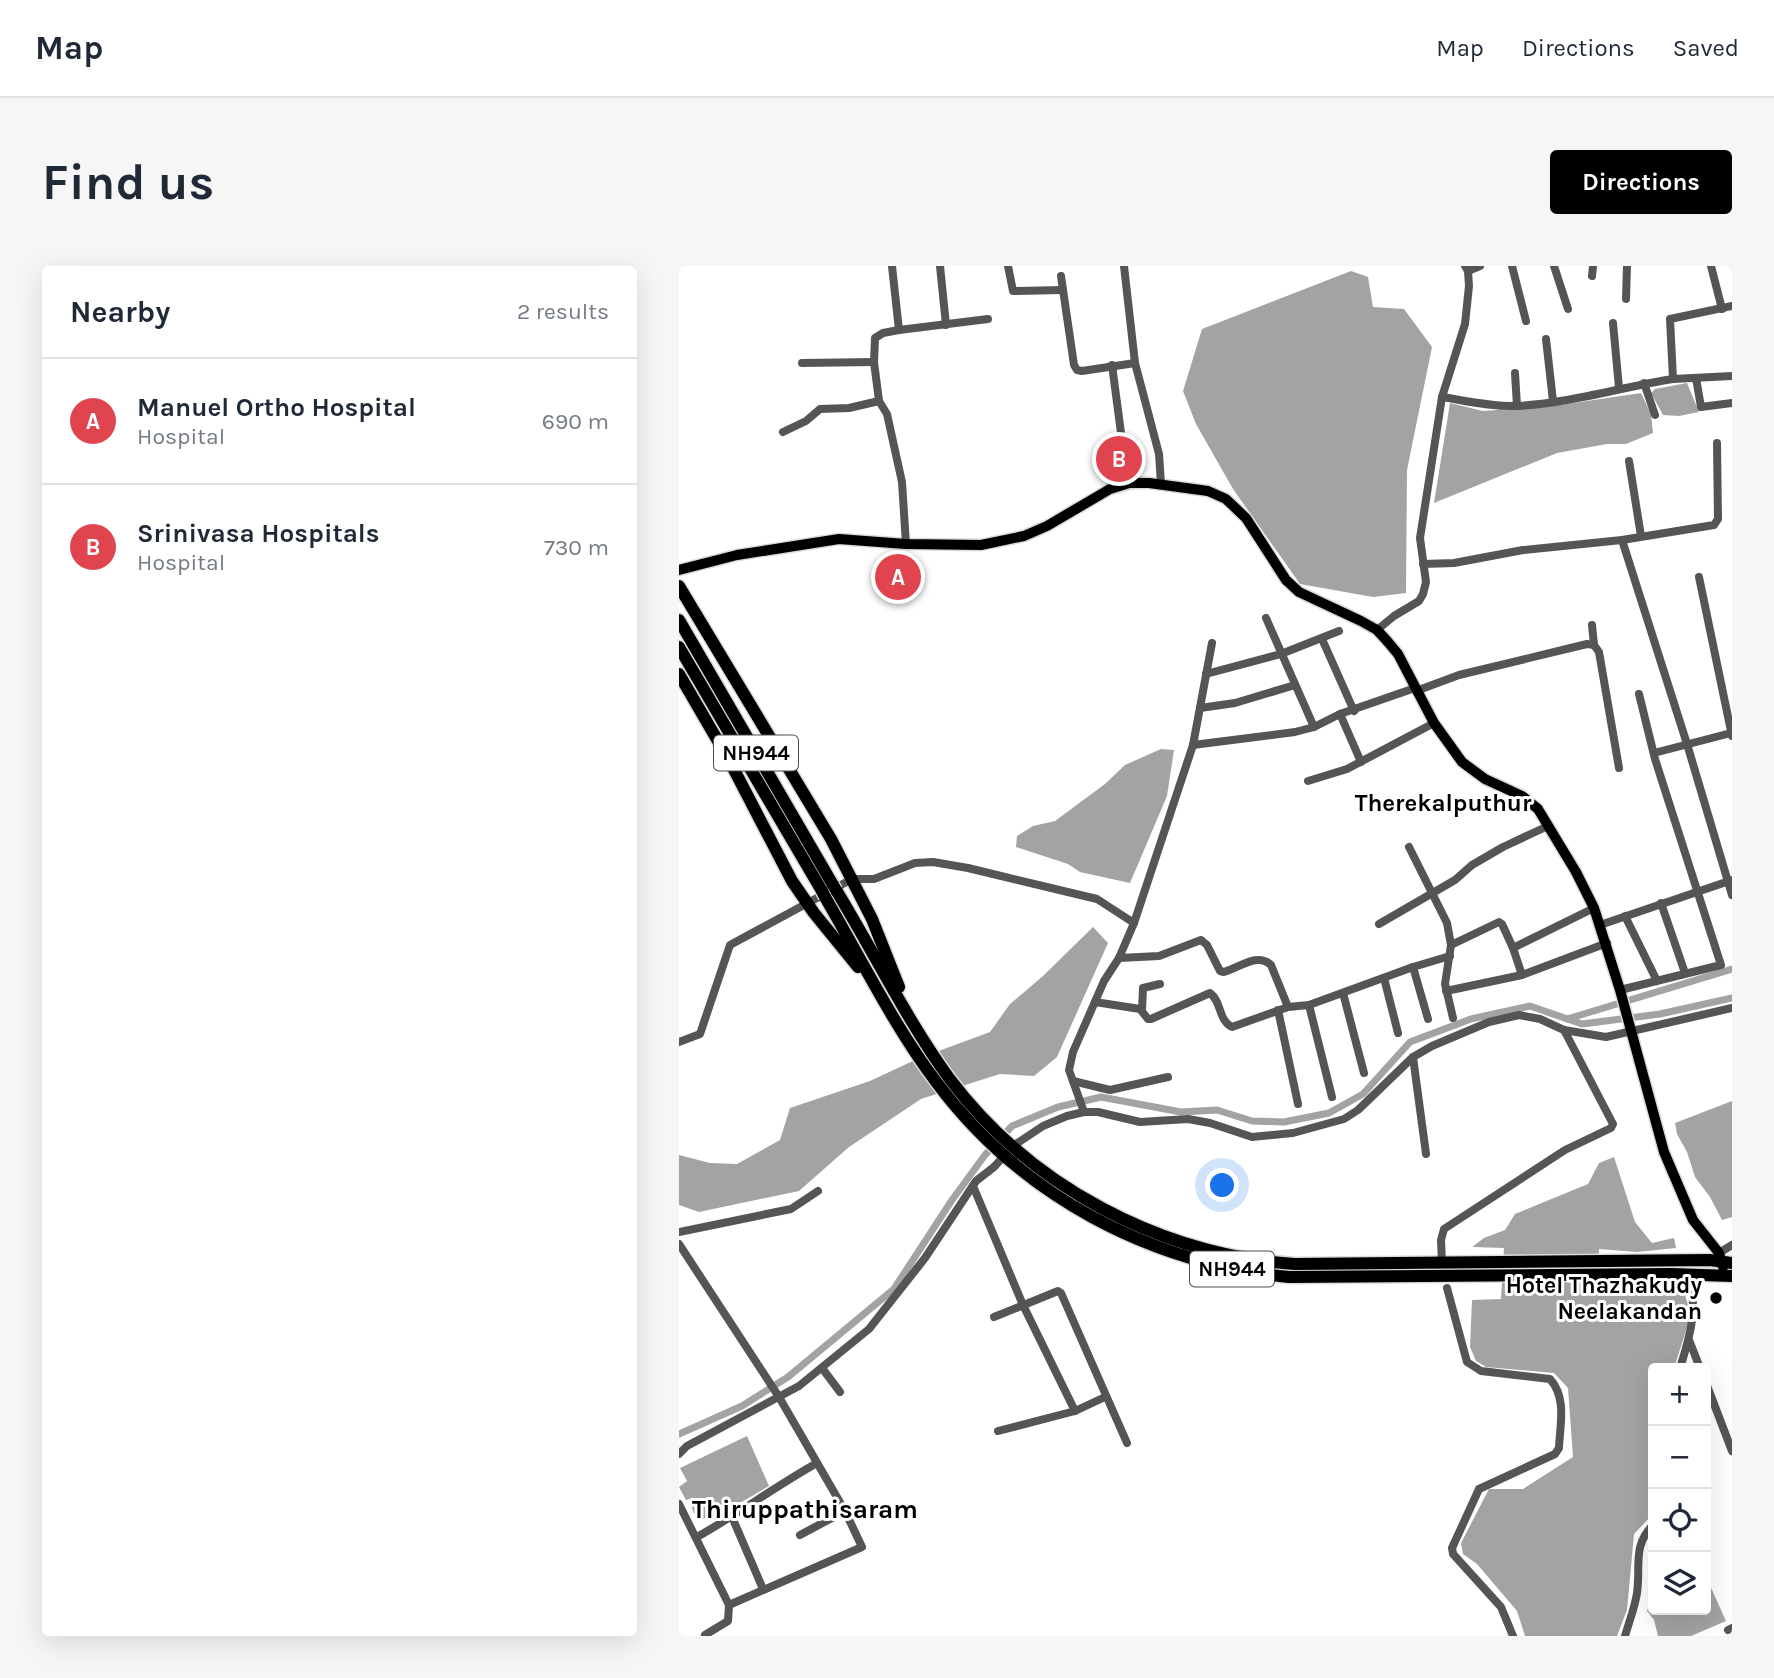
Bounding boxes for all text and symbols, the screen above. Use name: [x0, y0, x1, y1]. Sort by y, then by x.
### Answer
text: Map: [35, 29, 103, 67]
text: Map: [1436, 34, 1484, 62]
text: Directions: [1522, 34, 1635, 62]
text: Saved: [1673, 34, 1739, 62]
button: Directions: [1550, 150, 1732, 214]
text: Find us: [42, 154, 214, 211]
text: Nearby: [70, 294, 170, 330]
text: 2 results: [517, 298, 609, 325]
text: Manuel Ortho Hospital: [137, 392, 416, 423]
text: A: [86, 408, 100, 435]
text: 690 m: [542, 408, 609, 435]
text: Hospital: [137, 423, 225, 450]
pin: B: [1096, 433, 1142, 485]
text: Srinivasa Hospitals: [137, 518, 380, 549]
text: B: [86, 534, 100, 561]
text: 730 m: [544, 534, 609, 561]
text: Hospital: [137, 549, 225, 576]
pin: A: [875, 551, 921, 603]
road number: NH944: [714, 736, 798, 770]
district label: Therekalputhur: [1355, 789, 1532, 817]
your location: [1205, 1168, 1239, 1202]
road number: NH944: [1190, 1252, 1274, 1286]
place label: Hotel Thazhakudy Neelakandan: [1506, 1272, 1702, 1325]
marker: Hotel Thazhakudy Neelakandan: [1708, 1290, 1724, 1306]
map controls: [1648, 1363, 1711, 1615]
button: +: [1648, 1363, 1711, 1426]
button: −: [1648, 1426, 1711, 1489]
button: locate: [1648, 1489, 1711, 1552]
district label: Thiruppathisaram: [692, 1494, 918, 1525]
button: layers: [1648, 1552, 1711, 1615]

